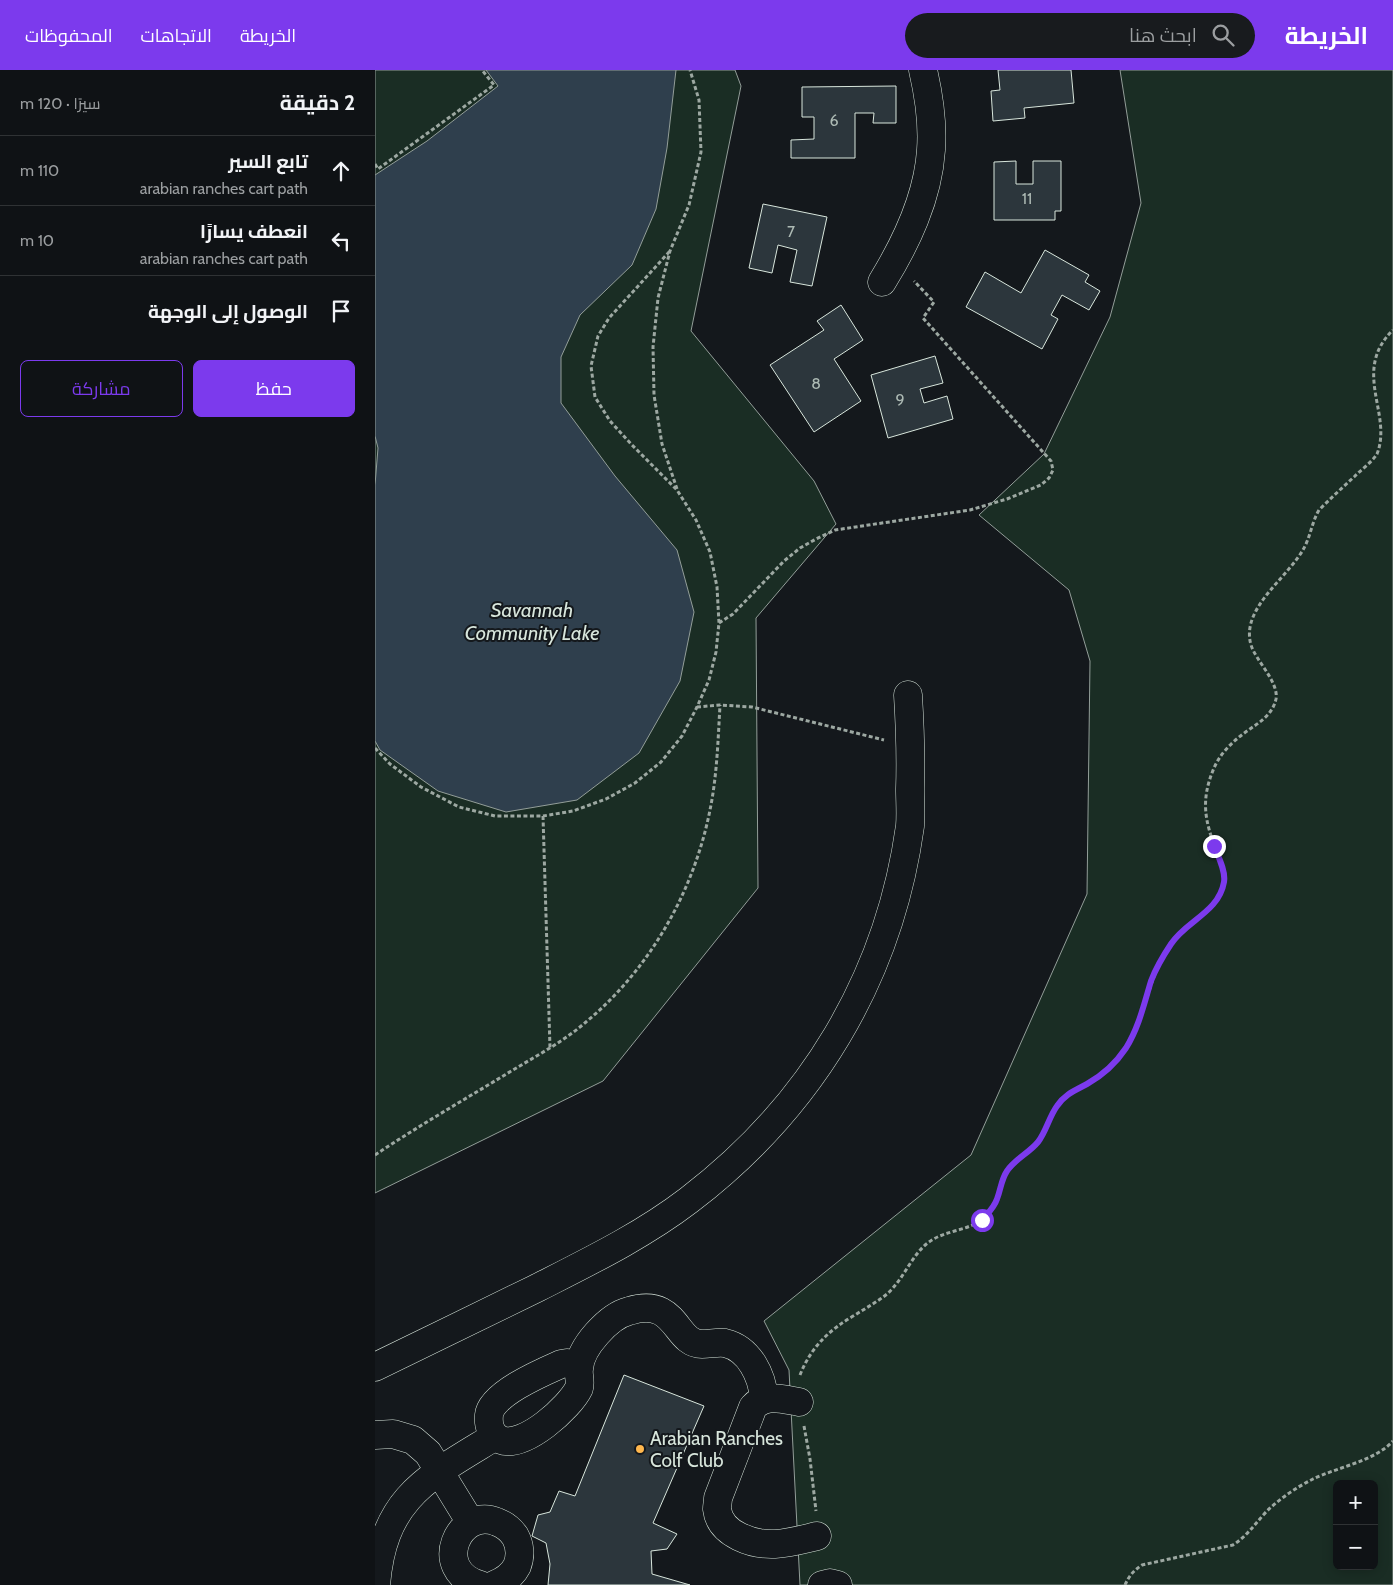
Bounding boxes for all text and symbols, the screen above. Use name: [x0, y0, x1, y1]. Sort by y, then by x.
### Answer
search box: [905, 13, 1255, 58]
icon: search: [1209, 21, 1237, 49]
text: الخريطة: [1285, 21, 1368, 50]
text: ابحث هنا: [1129, 24, 1197, 47]
text: المحفوظات: [25, 25, 113, 47]
text: الاتجاهات: [141, 25, 212, 47]
text: الخريطة: [240, 25, 296, 47]
text: 2 دقيقة: [280, 90, 355, 115]
text: سيرًا · 120 m: [20, 94, 101, 113]
house number: 6: [829, 111, 839, 130]
text: تابع السير: [228, 150, 308, 173]
icon: ahead: [327, 157, 355, 185]
text: 110 m: [20, 161, 59, 180]
text: arabian ranches cart path: [140, 179, 308, 198]
house number: 11: [1022, 189, 1032, 208]
text: انعطف يسارًا: [200, 220, 308, 243]
house number: 7: [787, 222, 795, 241]
icon: left: [327, 227, 355, 255]
text: 10 m: [20, 231, 54, 250]
text: arabian ranches cart path: [140, 249, 308, 268]
icon: arrive: [327, 297, 355, 325]
text: الوصول إلى الوجهة: [148, 300, 308, 323]
button: مشاركة: [20, 360, 183, 417]
button: حفظ: [193, 360, 355, 417]
house number: 8: [811, 374, 821, 393]
house number: 9: [895, 390, 905, 409]
water label: Savannah Community Lake: [465, 598, 599, 645]
route end: [1203, 835, 1226, 858]
route start: [971, 1209, 994, 1232]
place label: Arabian Ranches Colf Club: [650, 1427, 783, 1472]
marker: Arabian Ranches Colf Club: [634, 1443, 646, 1455]
map controls: [1333, 1480, 1378, 1570]
button: +: [1333, 1480, 1378, 1525]
button: −: [1333, 1525, 1378, 1570]

